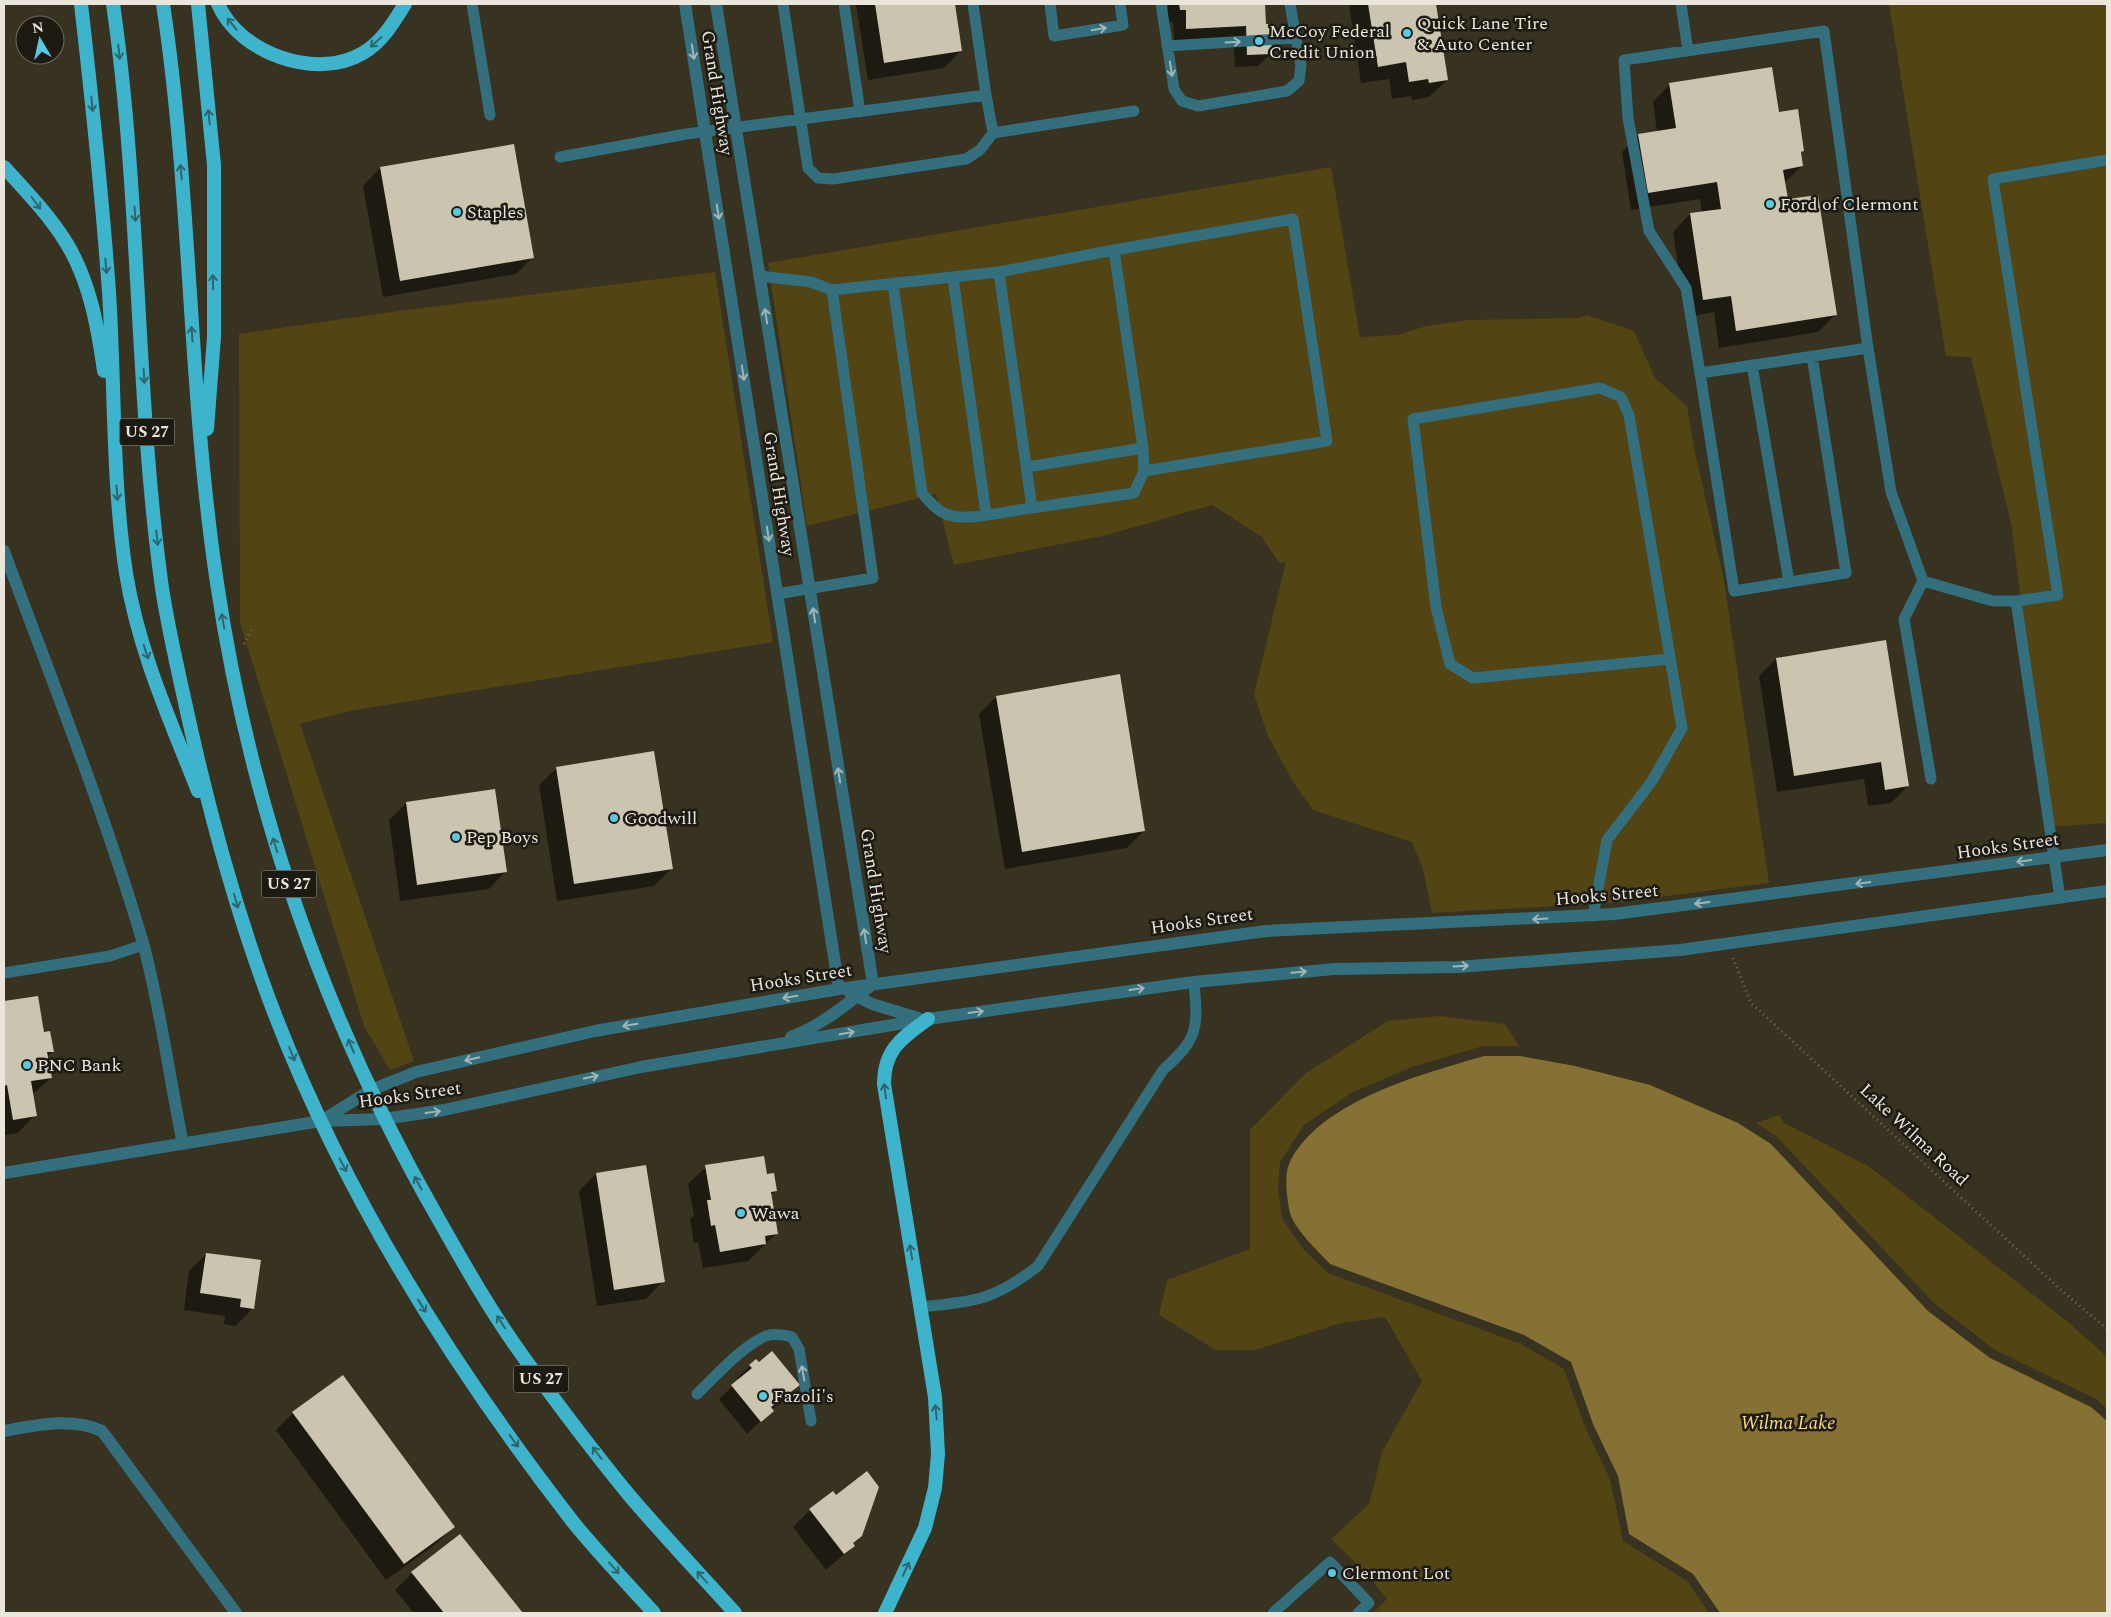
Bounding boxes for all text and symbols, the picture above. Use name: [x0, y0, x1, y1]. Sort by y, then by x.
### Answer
place label: Quick Lane Tire & Auto Center: [1417, 10, 1548, 58]
north arrow: [15, 15, 65, 65]
text: N: [31, 16, 45, 39]
one-way arrow: [227, 17, 238, 30]
place label: McCoy Federal Credit Union: [1269, 18, 1390, 66]
one-way arrow: [1091, 23, 1107, 33]
marker: Quick Lane Tire & Auto Center: [1401, 27, 1413, 39]
street label: Grand Highway: [694, 29, 740, 159]
marker: McCoy Federal Credit Union: [1253, 35, 1265, 47]
one-way arrow: [369, 36, 382, 48]
one-way arrow: [1225, 38, 1241, 47]
one-way arrow: [114, 44, 124, 60]
one-way arrow: [688, 44, 698, 60]
one-way arrow: [1166, 61, 1176, 77]
one-way arrow: [87, 96, 97, 112]
one-way arrow: [205, 109, 214, 125]
one-way arrow: [176, 165, 186, 181]
place label: Ford of Clermont: [1780, 191, 1919, 218]
one-way arrow: [31, 196, 42, 209]
marker: Ford of Clermont: [1764, 198, 1776, 210]
place label: Staples: [467, 199, 524, 226]
one-way arrow: [713, 204, 723, 220]
one-way arrow: [130, 206, 139, 222]
marker: Staples: [451, 206, 463, 218]
one-way arrow: [102, 258, 111, 274]
one-way arrow: [208, 274, 218, 290]
one-way arrow: [760, 308, 770, 324]
one-way arrow: [188, 327, 197, 343]
one-way arrow: [738, 365, 748, 381]
one-way arrow: [139, 368, 148, 384]
road number: US 27: [120, 418, 174, 446]
street label: Grand Highway: [756, 430, 802, 560]
one-way arrow: [113, 484, 122, 500]
one-way arrow: [763, 525, 773, 541]
one-way arrow: [152, 530, 162, 546]
one-way arrow: [808, 607, 818, 623]
one-way arrow: [218, 614, 228, 630]
one-way arrow: [142, 644, 152, 660]
one-way arrow: [834, 768, 844, 784]
place label: Goodwill: [624, 805, 697, 832]
marker: Goodwill: [608, 812, 620, 824]
place label: Pep Boys: [466, 824, 539, 851]
street label: Hooks Street: [1955, 825, 2061, 867]
street label: Grand Highway: [853, 827, 899, 957]
marker: Pep Boys: [450, 831, 462, 843]
one-way arrow: [270, 837, 280, 853]
one-way arrow: [2017, 856, 2033, 866]
road number: US 27: [262, 871, 316, 898]
street label: Hooks Street: [1554, 877, 1660, 913]
one-way arrow: [1856, 878, 1872, 888]
one-way arrow: [231, 893, 241, 909]
one-way arrow: [1694, 899, 1710, 909]
street label: Hooks Street: [1149, 900, 1255, 942]
one-way arrow: [1533, 914, 1549, 923]
one-way arrow: [860, 928, 870, 944]
street label: Hooks Street: [748, 957, 854, 999]
one-way arrow: [1453, 962, 1469, 971]
one-way arrow: [1290, 967, 1306, 977]
one-way arrow: [1129, 984, 1145, 994]
one-way arrow: [783, 992, 799, 1002]
one-way arrow: [968, 1007, 984, 1017]
one-way arrow: [623, 1020, 639, 1030]
one-way arrow: [838, 1027, 854, 1037]
one-way arrow: [345, 1039, 355, 1054]
one-way arrow: [288, 1046, 297, 1061]
place label: PNC Bank: [37, 1052, 122, 1079]
one-way arrow: [464, 1055, 480, 1064]
marker: PNC Bank: [21, 1059, 33, 1071]
one-way arrow: [583, 1072, 599, 1081]
street label: Hooks Street: [357, 1074, 463, 1116]
street label: Lake Wilma Road: [1853, 1077, 1975, 1193]
one-way arrow: [880, 1084, 890, 1100]
one-way arrow: [424, 1107, 440, 1117]
one-way arrow: [339, 1157, 348, 1172]
one-way arrow: [413, 1175, 423, 1190]
place label: Wawa: [751, 1200, 800, 1227]
marker: Wawa: [735, 1207, 747, 1219]
one-way arrow: [906, 1244, 916, 1260]
one-way arrow: [418, 1299, 428, 1313]
one-way arrow: [496, 1316, 506, 1330]
road number: US 27: [514, 1366, 568, 1392]
one-way arrow: [798, 1366, 808, 1382]
place label: Fazoli's: [773, 1383, 834, 1410]
marker: Fazoli's: [757, 1390, 769, 1402]
one-way arrow: [931, 1404, 941, 1420]
water label: Wilma Lake: [1741, 1409, 1835, 1438]
one-way arrow: [508, 1434, 519, 1447]
one-way arrow: [592, 1446, 602, 1460]
place label: Clermont Lot: [1342, 1560, 1450, 1587]
one-way arrow: [608, 1562, 620, 1575]
one-way arrow: [902, 1562, 911, 1577]
marker: Clermont Lot: [1326, 1567, 1338, 1579]
one-way arrow: [697, 1570, 708, 1583]

